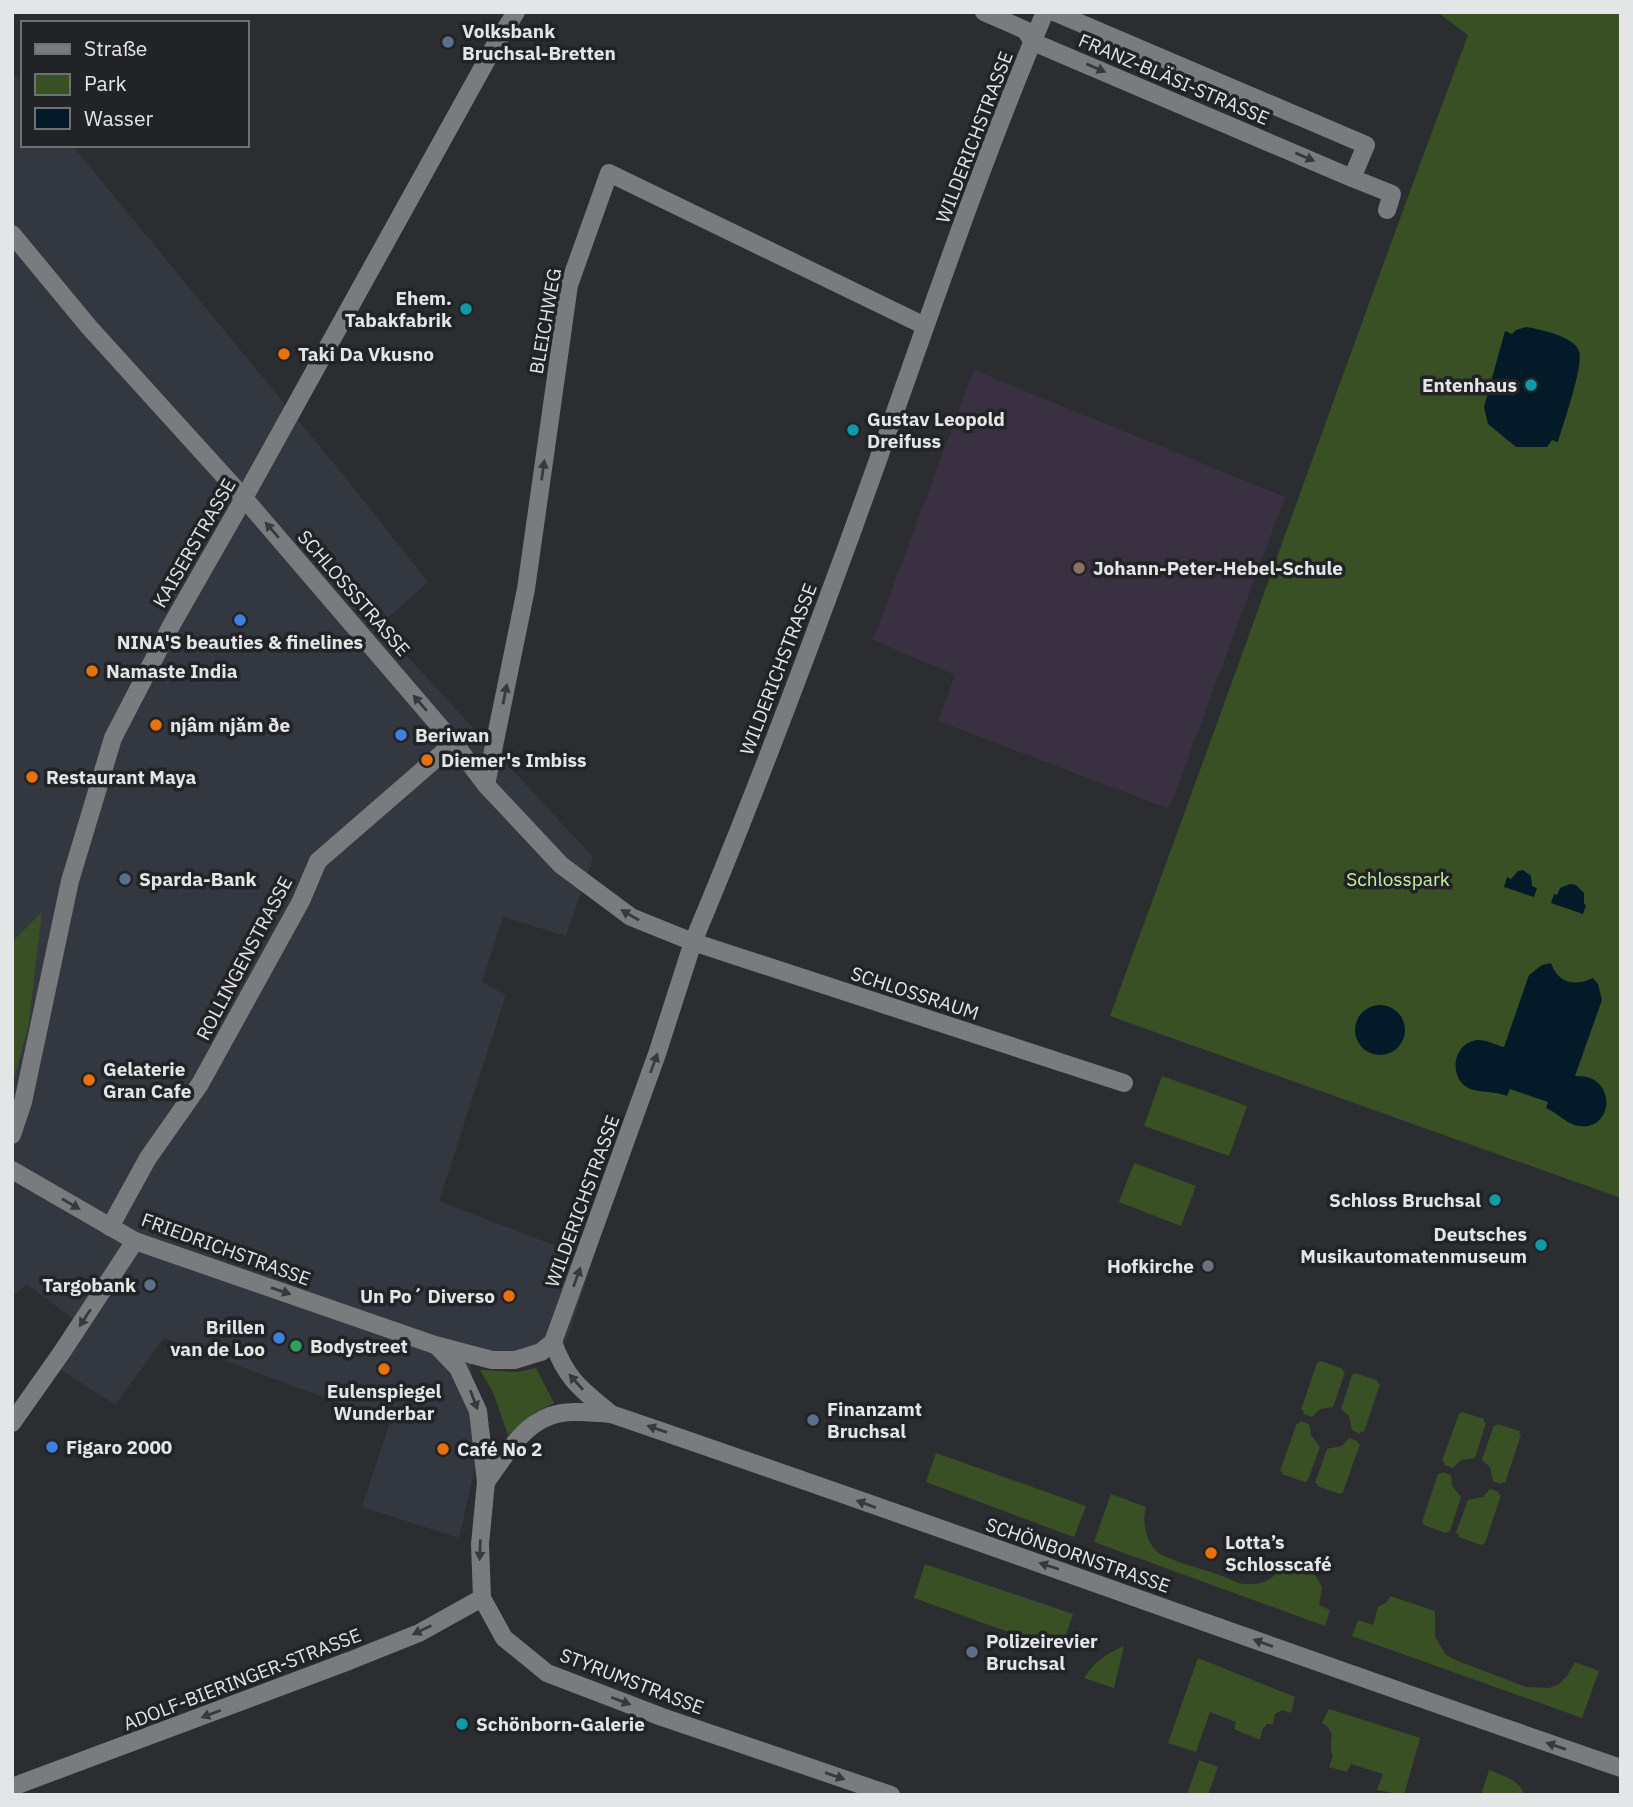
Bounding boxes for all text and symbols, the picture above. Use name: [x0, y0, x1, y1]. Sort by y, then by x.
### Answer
place label: Volksbank Bruchsal-Bretten: [462, 19, 616, 65]
legend: [21, 21, 248, 147]
street label: FRANZ-BLÄSI-STRASSE: [1075, 28, 1273, 130]
text: Straße: [84, 34, 147, 62]
marker: Volksbank Bruchsal-Bretten: [440, 34, 456, 50]
street label: WILDERICHSTRASSE: [930, 48, 1018, 226]
one-way arrow: [1085, 63, 1106, 74]
text: Park: [84, 69, 127, 97]
text: Wasser: [84, 104, 154, 132]
one-way arrow: [1295, 152, 1316, 163]
street label: BLEICHWEG: [524, 266, 566, 376]
place label: Ehem. Tabakfabrik: [345, 286, 452, 332]
marker: Ehem. Tabakfabrik: [458, 301, 474, 317]
place label: Taki Da Vkusno: [298, 342, 434, 366]
marker: Taki Da Vkusno: [276, 346, 292, 362]
place label: Entenhaus: [1422, 373, 1517, 397]
marker: Entenhaus: [1523, 377, 1539, 393]
place label: Gustav Leopold Dreifuss: [867, 407, 1005, 453]
marker: Gustav Leopold Dreifuss: [845, 422, 861, 438]
one-way arrow: [537, 458, 548, 480]
street label: KAISERSTRASSE: [147, 474, 241, 612]
one-way arrow: [264, 521, 280, 539]
street label: SCHLOSSSTRASSE: [293, 525, 415, 661]
place label: Johann-Peter-Hebel-Schule: [1093, 556, 1343, 580]
marker: Johann-Peter-Hebel-Schule: [1071, 560, 1087, 576]
street label: WILDERICHSTRASSE: [734, 580, 822, 758]
marker: NINA'S beauties & finelines: [232, 612, 248, 628]
place label: NINA'S beauties & finelines: [117, 630, 363, 654]
place label: Namaste India: [106, 659, 238, 683]
marker: Namaste India: [84, 663, 100, 679]
one-way arrow: [499, 683, 510, 705]
one-way arrow: [413, 694, 428, 711]
place label: njâm njăm ðe: [170, 713, 290, 737]
marker: njâm njăm ðe: [148, 717, 164, 733]
place label: Beriwan: [415, 723, 489, 747]
marker: Beriwan: [393, 727, 409, 743]
place label: Diemer's Imbiss: [441, 748, 587, 772]
marker: Diemer's Imbiss: [419, 752, 435, 768]
place label: Restaurant Maya: [46, 765, 196, 789]
marker: Restaurant Maya: [24, 769, 40, 785]
place label: Sparda-Bank: [139, 867, 257, 891]
park label: Schlosspark: [1346, 867, 1450, 891]
marker: Sparda-Bank: [117, 871, 133, 887]
street label: ROLLINGENSTRASSE: [191, 872, 297, 1044]
one-way arrow: [621, 909, 640, 921]
street label: SCHLOSSRAUM: [848, 961, 982, 1025]
one-way arrow: [649, 1053, 660, 1074]
place label: Gelaterie Gran Cafe: [103, 1057, 191, 1103]
marker: Gelaterie Gran Cafe: [81, 1072, 97, 1088]
street label: WILDERICHSTRASSE: [540, 1111, 624, 1291]
place label: Schloss Bruchsal: [1329, 1188, 1481, 1212]
marker: Schloss Bruchsal: [1487, 1192, 1503, 1208]
one-way arrow: [62, 1198, 81, 1210]
street label: FRIEDRICHSTRASSE: [138, 1207, 314, 1291]
place label: Deutsches Musikautomatenmuseum: [1300, 1222, 1527, 1268]
marker: Deutsches Musikautomatenmuseum: [1533, 1237, 1549, 1253]
place label: Hofkirche: [1107, 1254, 1194, 1278]
marker: Hofkirche: [1200, 1258, 1216, 1274]
one-way arrow: [571, 1267, 582, 1288]
place label: Targobank: [42, 1273, 136, 1297]
marker: Targobank: [142, 1277, 158, 1293]
place label: Un Po´ Diverso: [360, 1284, 495, 1308]
one-way arrow: [270, 1286, 291, 1297]
marker: Un Po´ Diverso: [501, 1288, 517, 1304]
one-way arrow: [78, 1308, 91, 1328]
place label: Brillen van de Loo: [170, 1315, 265, 1361]
marker: Brillen van de Loo: [271, 1330, 287, 1346]
place label: Bodystreet: [310, 1334, 408, 1358]
marker: Bodystreet: [288, 1338, 304, 1354]
marker: Eulenspiegel Wunderbar: [376, 1361, 392, 1377]
one-way arrow: [568, 1374, 584, 1391]
place label: Eulenspiegel Wunderbar: [327, 1379, 442, 1425]
one-way arrow: [468, 1390, 479, 1411]
place label: Finanzamt Bruchsal: [827, 1397, 922, 1443]
marker: Finanzamt Bruchsal: [805, 1412, 821, 1428]
one-way arrow: [646, 1423, 667, 1434]
place label: Figaro 2000: [66, 1435, 172, 1459]
place label: Café No 2: [457, 1437, 542, 1461]
marker: Figaro 2000: [44, 1439, 60, 1455]
marker: Café No 2: [435, 1441, 451, 1457]
one-way arrow: [855, 1498, 876, 1509]
street label: SCHÖNBORNSTRASSE: [983, 1512, 1173, 1598]
place label: Lotta’s Schlosscafé: [1225, 1530, 1332, 1576]
one-way arrow: [474, 1539, 486, 1561]
marker: Lotta’s Schlosscafé: [1203, 1545, 1219, 1561]
one-way arrow: [1039, 1560, 1060, 1571]
street label: ADOLF-BIERINGER-STRASSE: [120, 1623, 364, 1735]
one-way arrow: [412, 1625, 432, 1636]
place label: Polizeirevier Bruchsal: [986, 1629, 1098, 1675]
one-way arrow: [1253, 1638, 1274, 1649]
street label: STYRUMSTRASSE: [557, 1643, 707, 1719]
marker: Polizeirevier Bruchsal: [964, 1644, 980, 1660]
one-way arrow: [610, 1695, 631, 1706]
one-way arrow: [200, 1709, 221, 1720]
place label: Schönborn-Galerie: [476, 1712, 645, 1736]
marker: Schönborn-Galerie: [454, 1716, 470, 1732]
one-way arrow: [1546, 1740, 1567, 1751]
one-way arrow: [825, 1771, 846, 1782]

